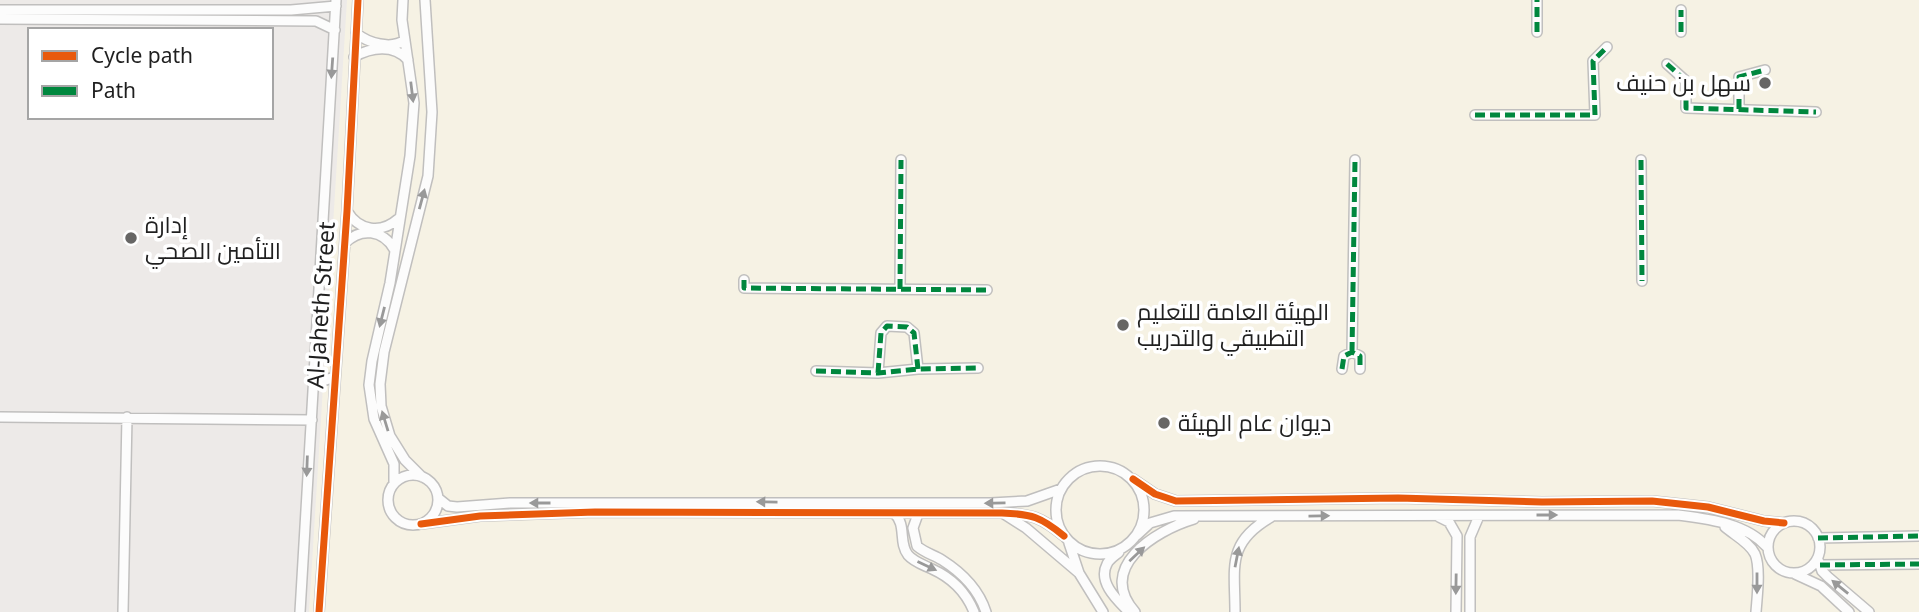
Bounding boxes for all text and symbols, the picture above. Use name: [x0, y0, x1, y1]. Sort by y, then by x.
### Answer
legend: [28, 28, 273, 119]
text: Cycle path: [91, 41, 193, 69]
one-way arrow: [326, 57, 337, 79]
place label: سهل بن حنيف: [1616, 66, 1751, 98]
marker: سهل بن حنيف: [1757, 75, 1773, 91]
text: Path: [91, 76, 136, 104]
one-way arrow: [407, 81, 418, 103]
one-way arrow: [417, 188, 428, 210]
place label: إدارة التأمين الصحي: [145, 208, 281, 269]
street label: Al-Jaheth Street: [298, 220, 342, 389]
marker: إدارة التأمين الصحي: [123, 230, 139, 246]
place label: الهيئة العامة للتعليم التطبيقي والتدريب: [1137, 295, 1329, 356]
one-way arrow: [376, 306, 387, 328]
marker: الهيئة العامة للتعليم التطبيقي والتدريب: [1115, 317, 1131, 333]
place label: ديوان عام الهيئة: [1178, 406, 1331, 439]
one-way arrow: [380, 410, 390, 431]
marker: ديوان عام الهيئة: [1156, 415, 1172, 431]
one-way arrow: [302, 455, 313, 477]
one-way arrow: [529, 497, 551, 509]
one-way arrow: [756, 497, 778, 508]
one-way arrow: [984, 497, 1006, 509]
one-way arrow: [1536, 509, 1558, 521]
one-way arrow: [1309, 511, 1331, 522]
one-way arrow: [1232, 545, 1243, 567]
one-way arrow: [1128, 546, 1145, 562]
one-way arrow: [917, 560, 937, 572]
one-way arrow: [1751, 572, 1763, 594]
one-way arrow: [1450, 573, 1462, 595]
one-way arrow: [1832, 580, 1849, 595]

